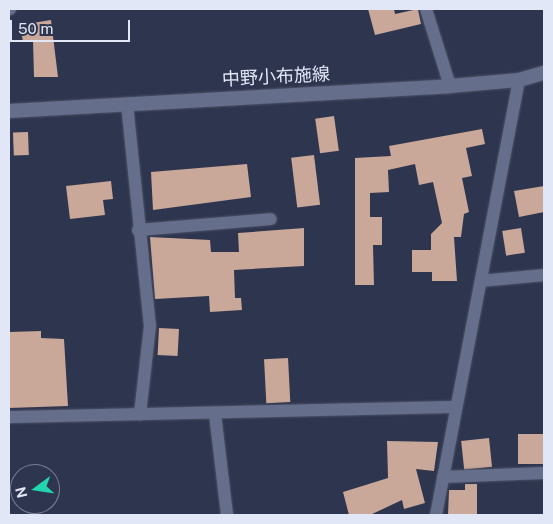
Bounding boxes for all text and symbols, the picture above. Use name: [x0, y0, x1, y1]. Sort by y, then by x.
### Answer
scale bar: [12, 10, 132, 42]
text: 50 m: [18, 20, 53, 37]
street label: 中野小布施線: [222, 63, 330, 91]
north arrow: [10, 464, 60, 514]
text: N: [12, 485, 31, 500]

